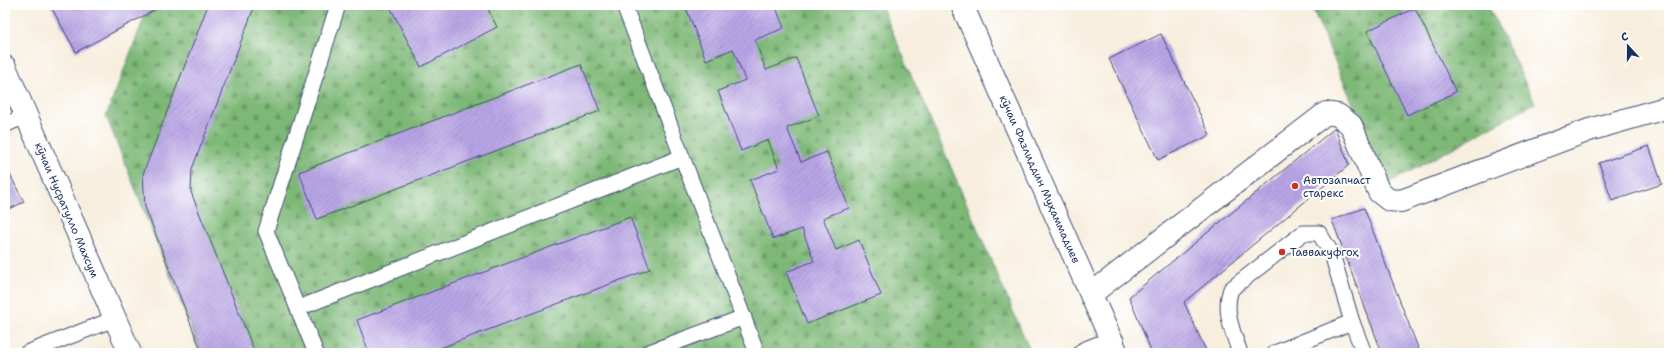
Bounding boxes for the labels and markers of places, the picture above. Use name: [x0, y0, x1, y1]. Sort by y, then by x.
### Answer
place label: Автозапчаст старекс: [1303, 173, 1371, 201]
marker: Автозапчаст старекс: [1290, 181, 1300, 191]
place label: Таввакуфгоҳ: [1290, 245, 1360, 260]
marker: Таввакуфгоҳ: [1277, 247, 1287, 257]

